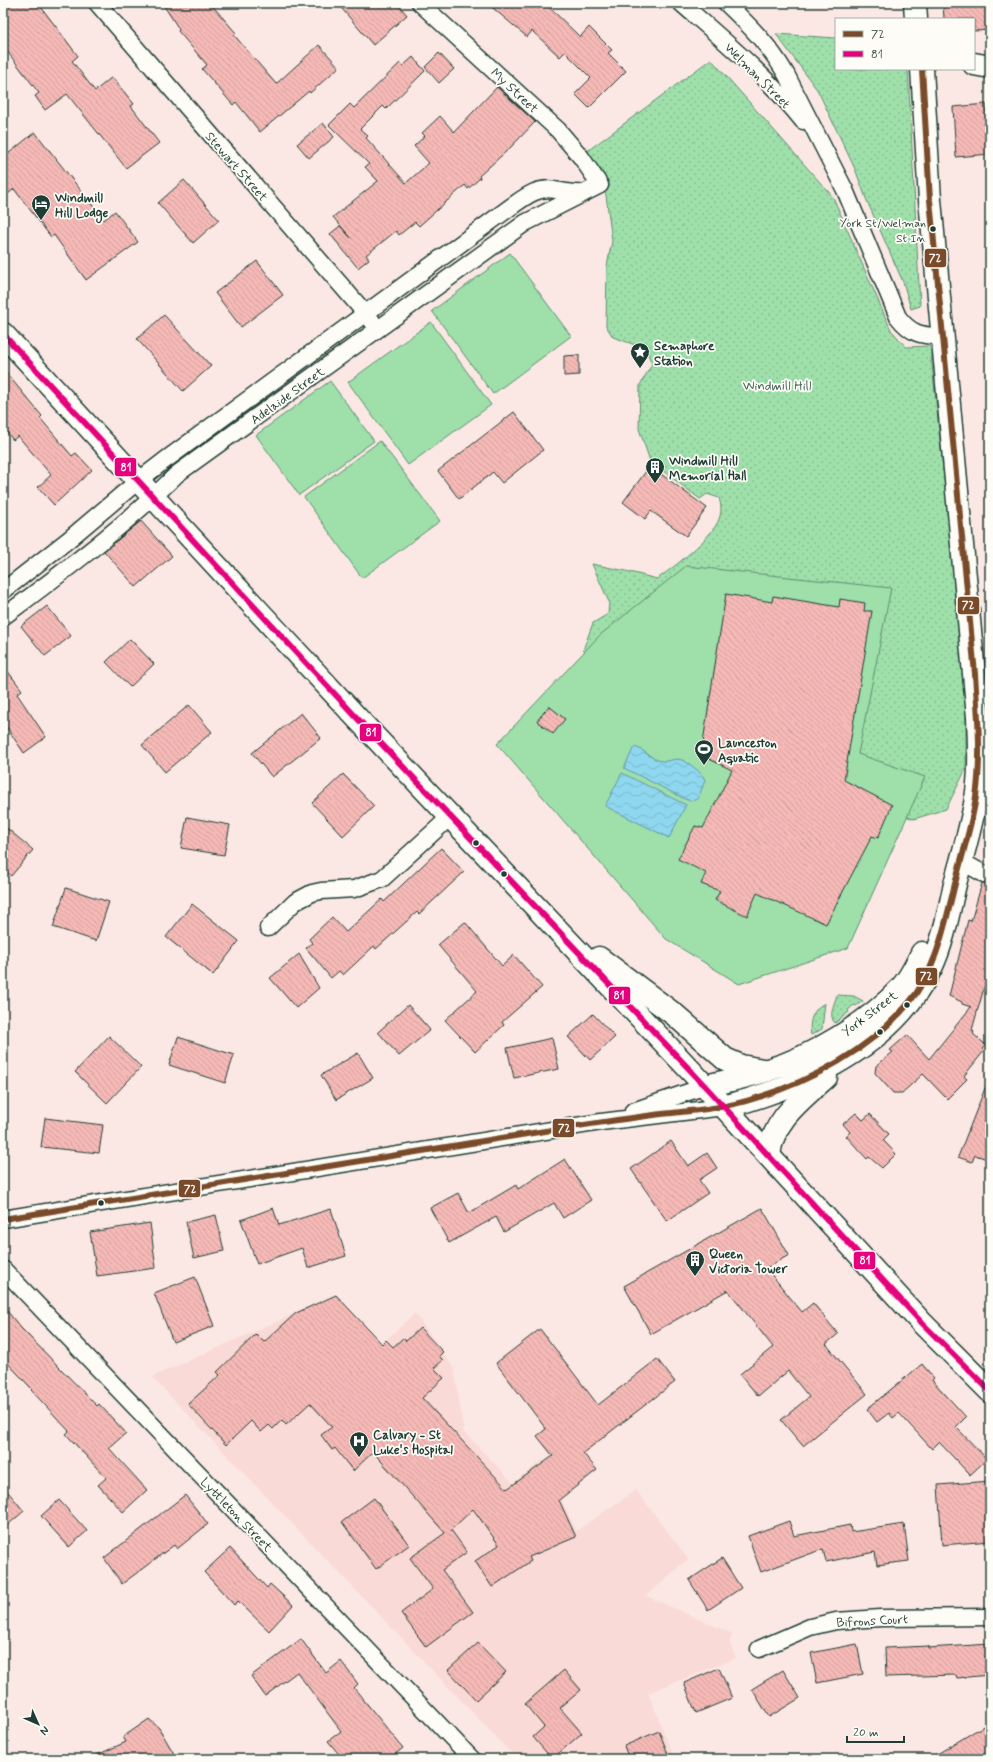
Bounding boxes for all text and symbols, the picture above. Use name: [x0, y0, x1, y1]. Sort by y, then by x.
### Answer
legend: [835, 18, 975, 70]
text: 72: [871, 27, 885, 43]
street label: Welman Street: [720, 39, 794, 113]
text: 81: [871, 47, 883, 63]
street label: My Street: [487, 65, 541, 117]
street label: Stewart Street: [201, 129, 271, 205]
place label: Windmill Hill Lodge: [54, 190, 109, 224]
hotel icon: Windmill Hill Lodge: [30, 193, 52, 221]
place label: York St/Welman St In: [839, 216, 927, 247]
marker: York St/Welman St In: [928, 224, 938, 234]
line badge: 72: [924, 248, 947, 268]
text: 72: [929, 252, 941, 266]
place label: Semaphore Station: [654, 338, 715, 370]
place icon: Semaphore Station: [629, 341, 651, 369]
street label: Adelaide Street: [247, 363, 329, 429]
park label: Windmill Hill: [743, 378, 812, 395]
place label: Windmill Hill Memorial Hall: [668, 453, 747, 485]
building icon: Windmill Hill Memorial Hall: [644, 456, 666, 484]
line badge: 81: [114, 457, 137, 477]
text: 81: [121, 461, 132, 475]
line badge: 72: [957, 596, 980, 615]
text: 72: [962, 599, 974, 613]
line badge: 81: [359, 723, 382, 742]
text: 81: [366, 726, 377, 740]
place label: Launceston Aquatic: [718, 735, 777, 767]
sports icon: Launceston Aquatic: [693, 738, 715, 766]
unlabelled marker: [471, 838, 481, 848]
unlabelled marker: [499, 869, 509, 879]
line badge: 72: [915, 967, 938, 986]
text: 72: [920, 970, 932, 984]
line badge: 81: [608, 986, 631, 1005]
street label: York Street: [839, 987, 902, 1041]
text: 81: [614, 989, 625, 1003]
unlabelled marker: [902, 1000, 912, 1010]
unlabelled marker: [875, 1027, 885, 1037]
line badge: 72: [552, 1118, 575, 1138]
text: 72: [558, 1122, 570, 1136]
line badge: 72: [178, 1179, 201, 1198]
text: 72: [184, 1183, 196, 1197]
unlabelled marker: [96, 1198, 106, 1208]
place label: Queen Victoria Tower: [709, 1246, 788, 1278]
building icon: Queen Victoria Tower: [684, 1249, 706, 1277]
line badge: 81: [853, 1251, 876, 1270]
text: 81: [860, 1254, 871, 1268]
place label: Calvary - St Luke's Hospital: [373, 1427, 453, 1459]
hospital icon: Calvary - St Luke's Hospital: [348, 1430, 370, 1458]
street label: Lyttleton Street: [196, 1474, 276, 1556]
street label: Bifrons Court: [836, 1611, 908, 1632]
north arrow: [18, 1704, 58, 1744]
scale bar: [847, 1718, 904, 1744]
text: N: [37, 1723, 52, 1738]
text: 20 m: [853, 1725, 879, 1741]

